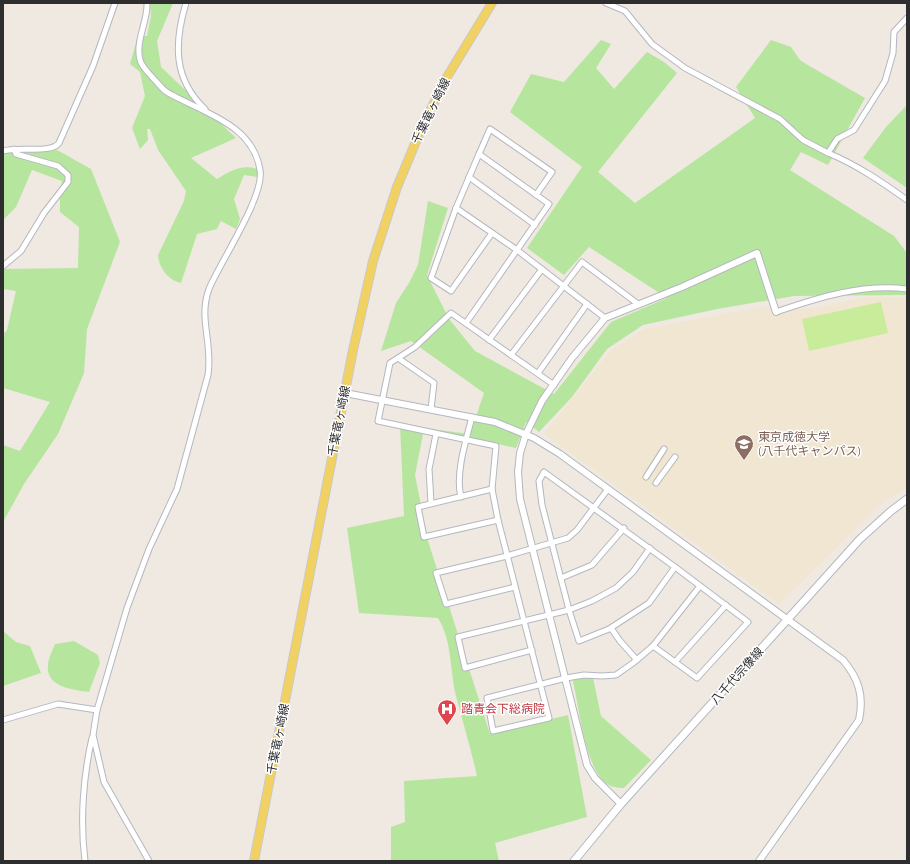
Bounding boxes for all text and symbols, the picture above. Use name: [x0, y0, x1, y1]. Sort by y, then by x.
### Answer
street label: 千葉竜ヶ崎線: [409, 76, 452, 146]
street label: 千葉竜ヶ崎線: [325, 384, 352, 457]
place label: 東京成徳大学 (八千代キャンパス): [758, 430, 861, 457]
school or university icon: 東京成徳大学 (八千代キャンパス): [733, 433, 755, 461]
street label: 八千代宗像線: [708, 645, 766, 707]
hospital icon: 踏青会下総病院: [436, 698, 458, 726]
street label: 千葉竜ヶ崎線: [264, 702, 291, 775]
place label: 踏青会下総病院: [461, 702, 545, 715]

